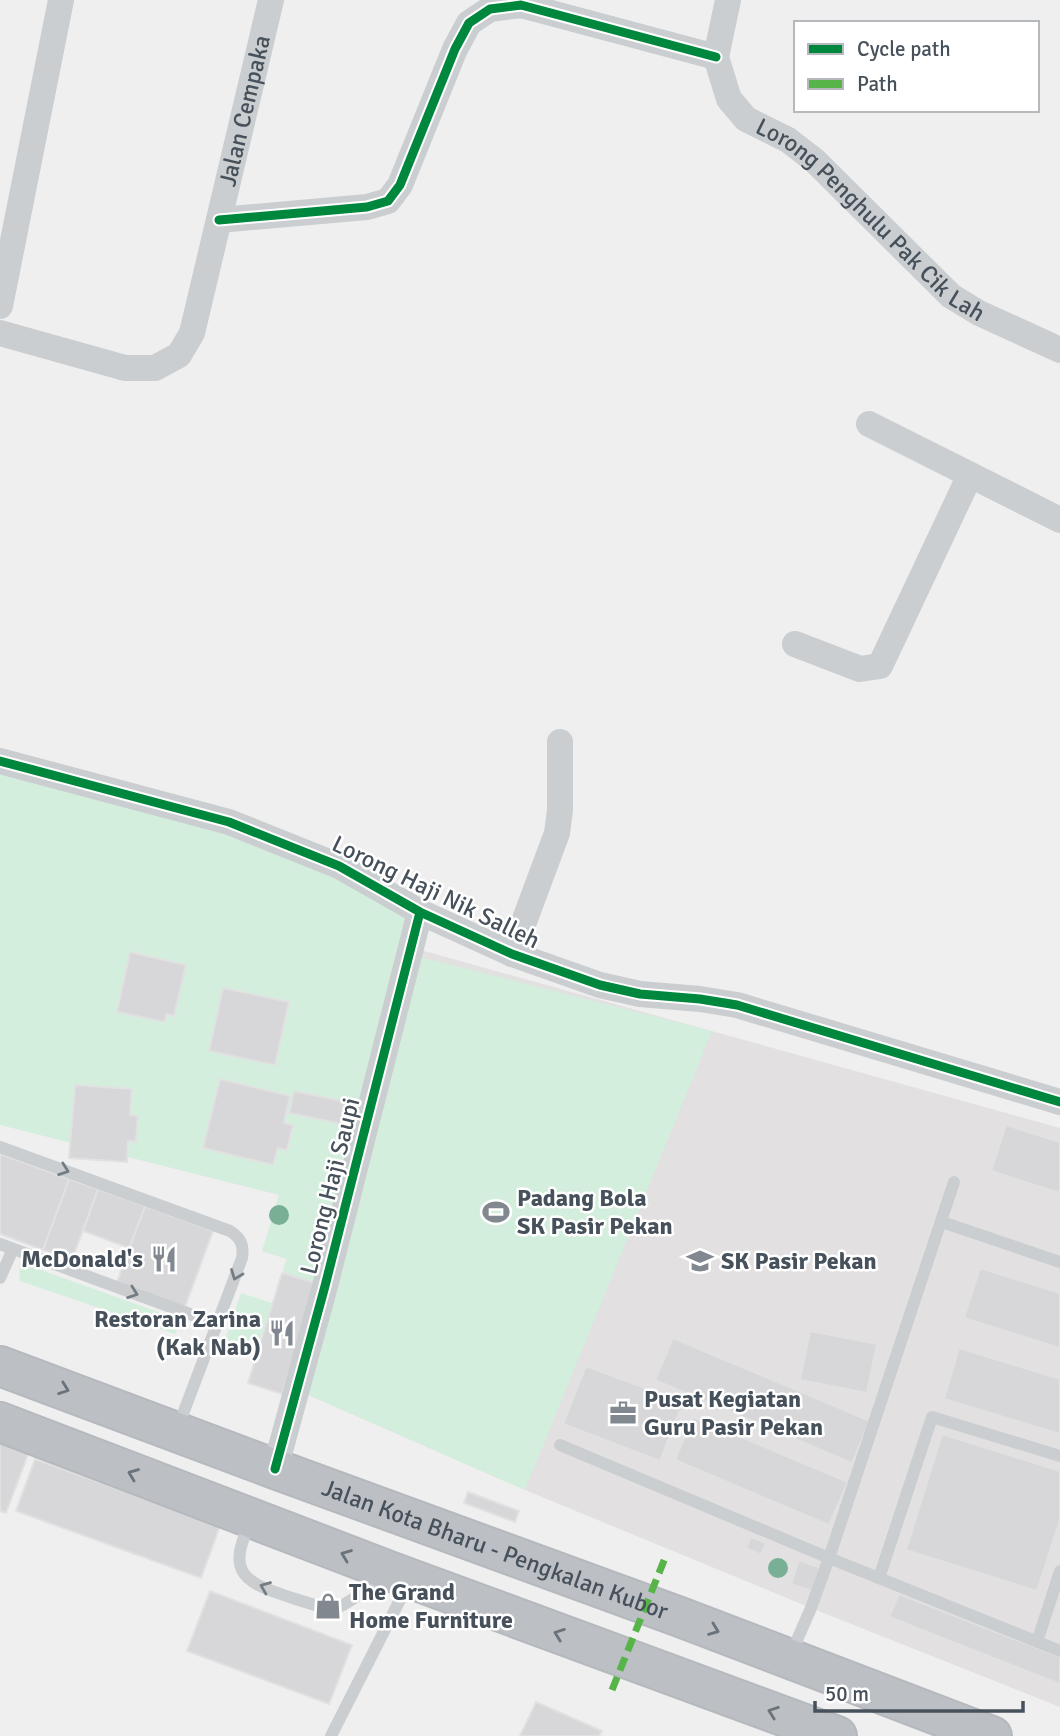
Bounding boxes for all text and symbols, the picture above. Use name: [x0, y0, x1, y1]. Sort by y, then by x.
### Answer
legend: [794, 21, 1039, 112]
street label: Jalan Cempaka: [212, 32, 277, 189]
text: Cycle path: [857, 36, 951, 62]
text: Path: [857, 71, 898, 97]
street label: Lorong Penghulu Pak Cik Lah: [751, 111, 991, 328]
street label: Lorong Haji Nik Salleh: [327, 829, 545, 955]
street label: Lorong Haji Saupi: [294, 1095, 366, 1277]
one-way arrow: [58, 1162, 70, 1176]
place label: Padang Bola SK Pasir Pekan: [517, 1183, 673, 1241]
sports icon: Padang Bola SK Pasir Pekan: [481, 1197, 511, 1227]
place label: McDonald's: [21, 1244, 143, 1274]
restaurant icon: McDonald's: [149, 1244, 179, 1274]
school or university icon: SK Pasir Pekan: [685, 1246, 715, 1276]
place label: SK Pasir Pekan: [721, 1246, 877, 1276]
one-way arrow: [230, 1268, 244, 1280]
one-way arrow: [127, 1285, 139, 1299]
place label: Restoran Zarina (Kak Nab): [94, 1304, 261, 1362]
restaurant icon: Restoran Zarina (Kak Nab): [267, 1318, 297, 1348]
one-way arrow: [57, 1381, 69, 1395]
place label: Pusat Kegiatan Guru Pasir Pekan: [644, 1384, 823, 1442]
office icon: Pusat Kegiatan Guru Pasir Pekan: [608, 1398, 638, 1428]
one-way arrow: [128, 1468, 140, 1482]
street label: Jalan Kota Bharu - Pengkalan Kubor: [318, 1472, 672, 1626]
one-way arrow: [341, 1549, 353, 1563]
place label: The Grand Home Furniture: [349, 1577, 513, 1635]
one-way arrow: [260, 1581, 272, 1595]
shop icon: The Grand Home Furniture: [313, 1591, 343, 1621]
one-way arrow: [707, 1622, 719, 1636]
one-way arrow: [554, 1628, 566, 1642]
scale bar: [815, 1670, 1023, 1714]
text: 50 m: [825, 1681, 869, 1707]
one-way arrow: [767, 1707, 779, 1721]

